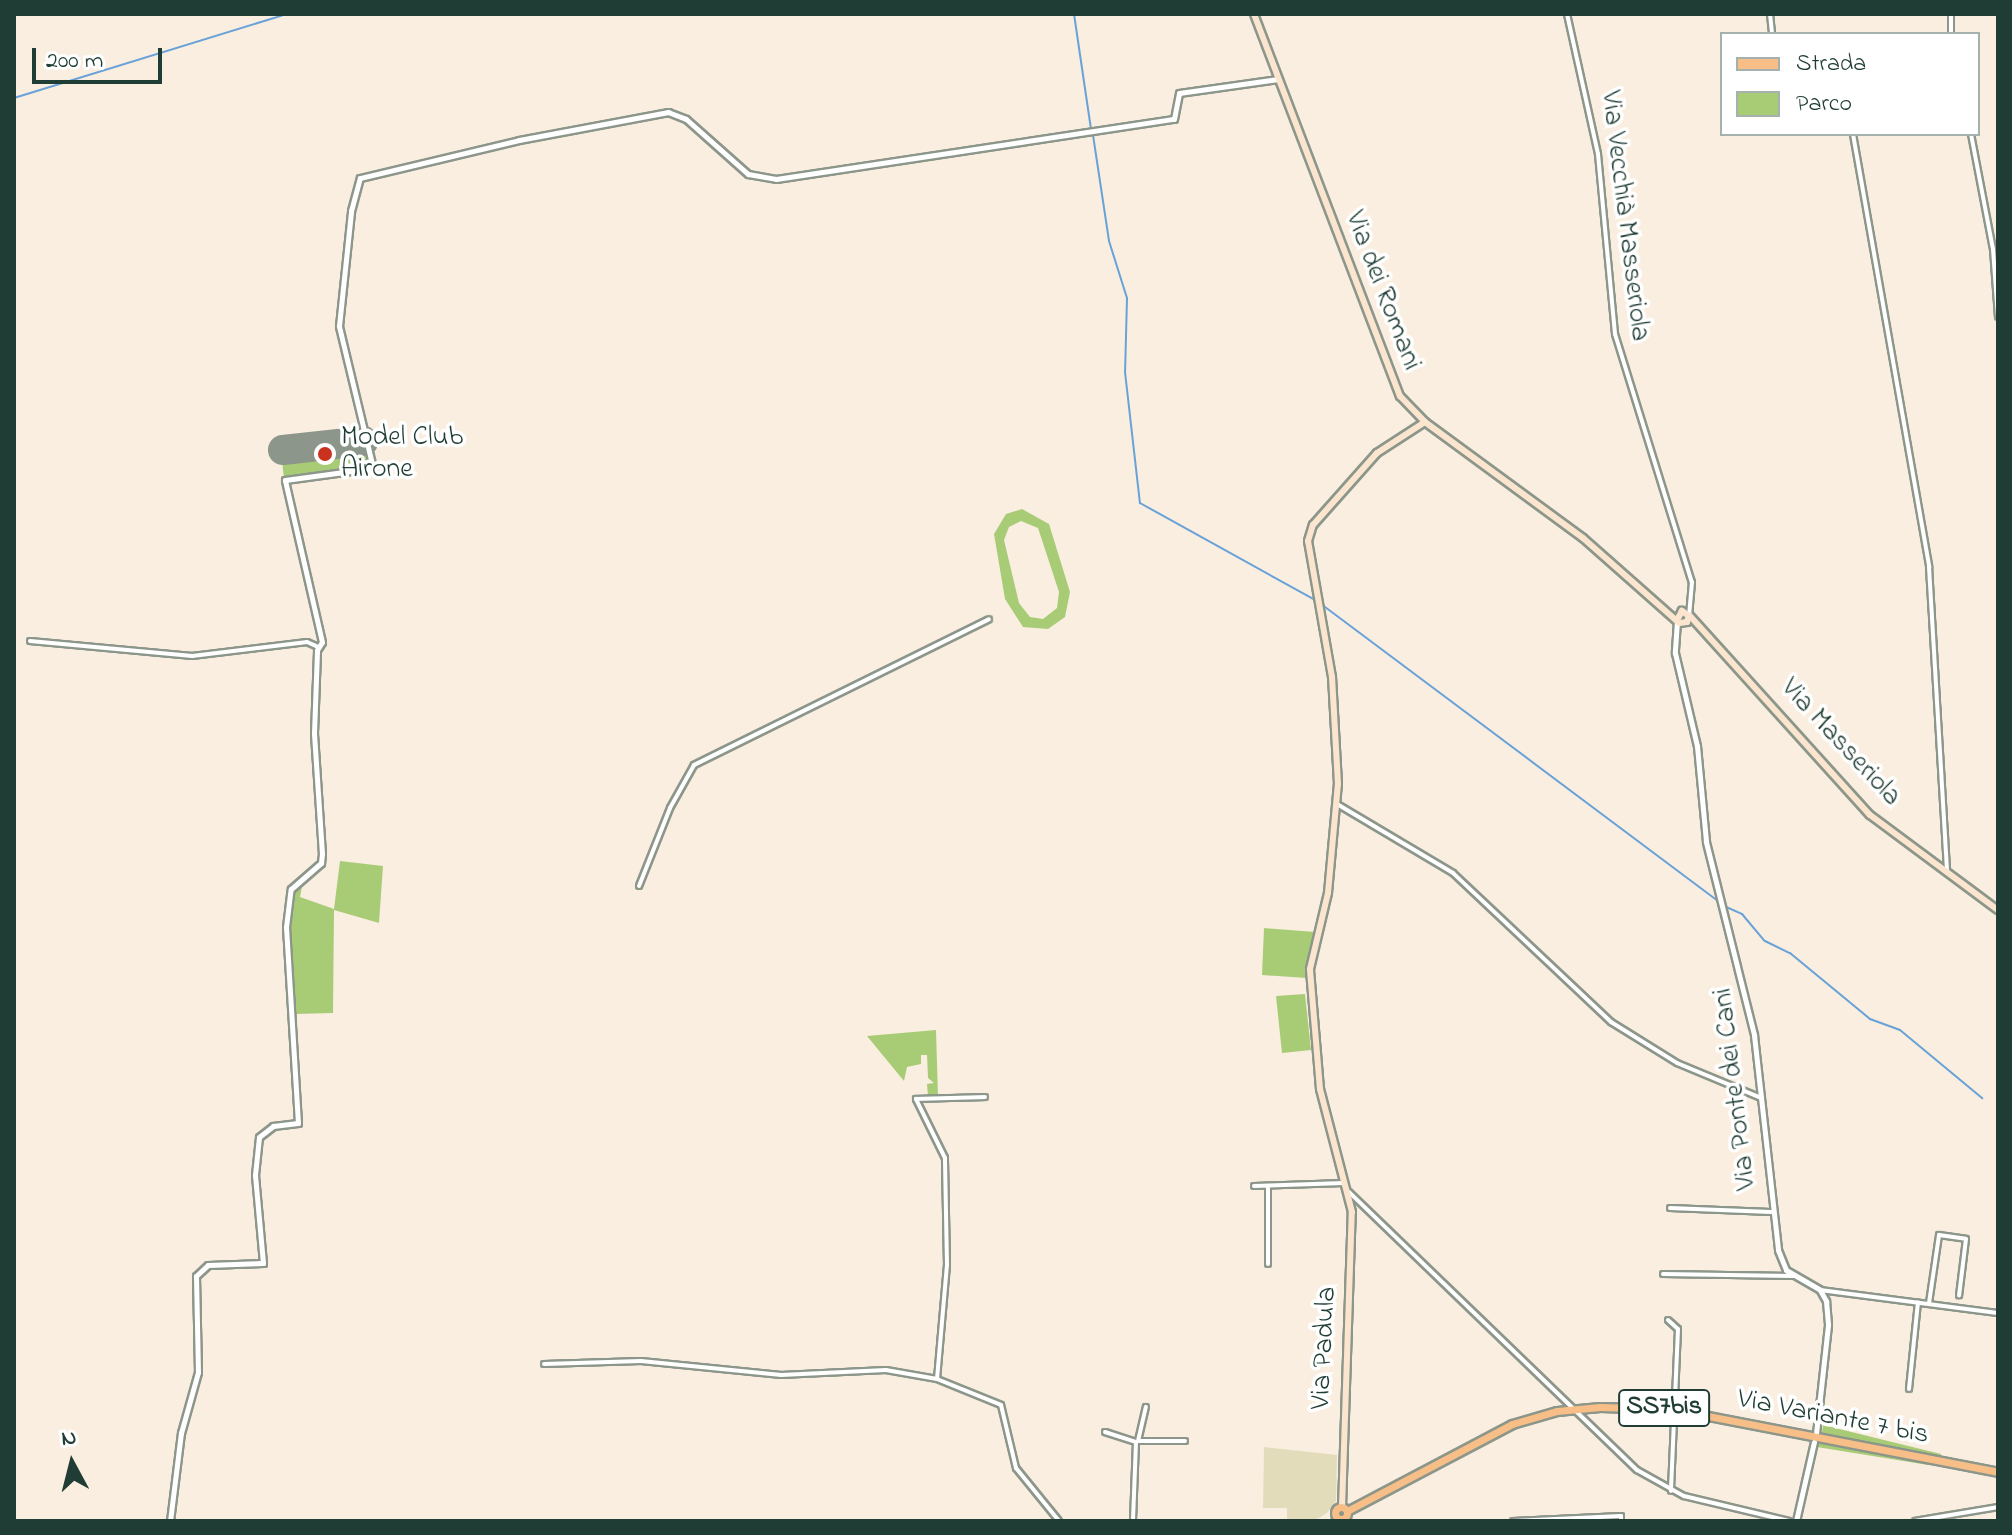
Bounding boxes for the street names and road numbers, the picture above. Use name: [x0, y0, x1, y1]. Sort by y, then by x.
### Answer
street label: Via Vecchià Masseriola: [1592, 89, 1656, 343]
street label: Via dei Romani: [1336, 207, 1428, 375]
street label: Via Masseriola: [1772, 672, 1908, 814]
street label: Via Ponte dei Cani: [1707, 986, 1765, 1192]
street label: Via Padula: [1305, 1286, 1345, 1410]
street label: Via Variante 7 bis: [1734, 1383, 1932, 1453]
road number: SS7bis: [1618, 1386, 1710, 1430]

